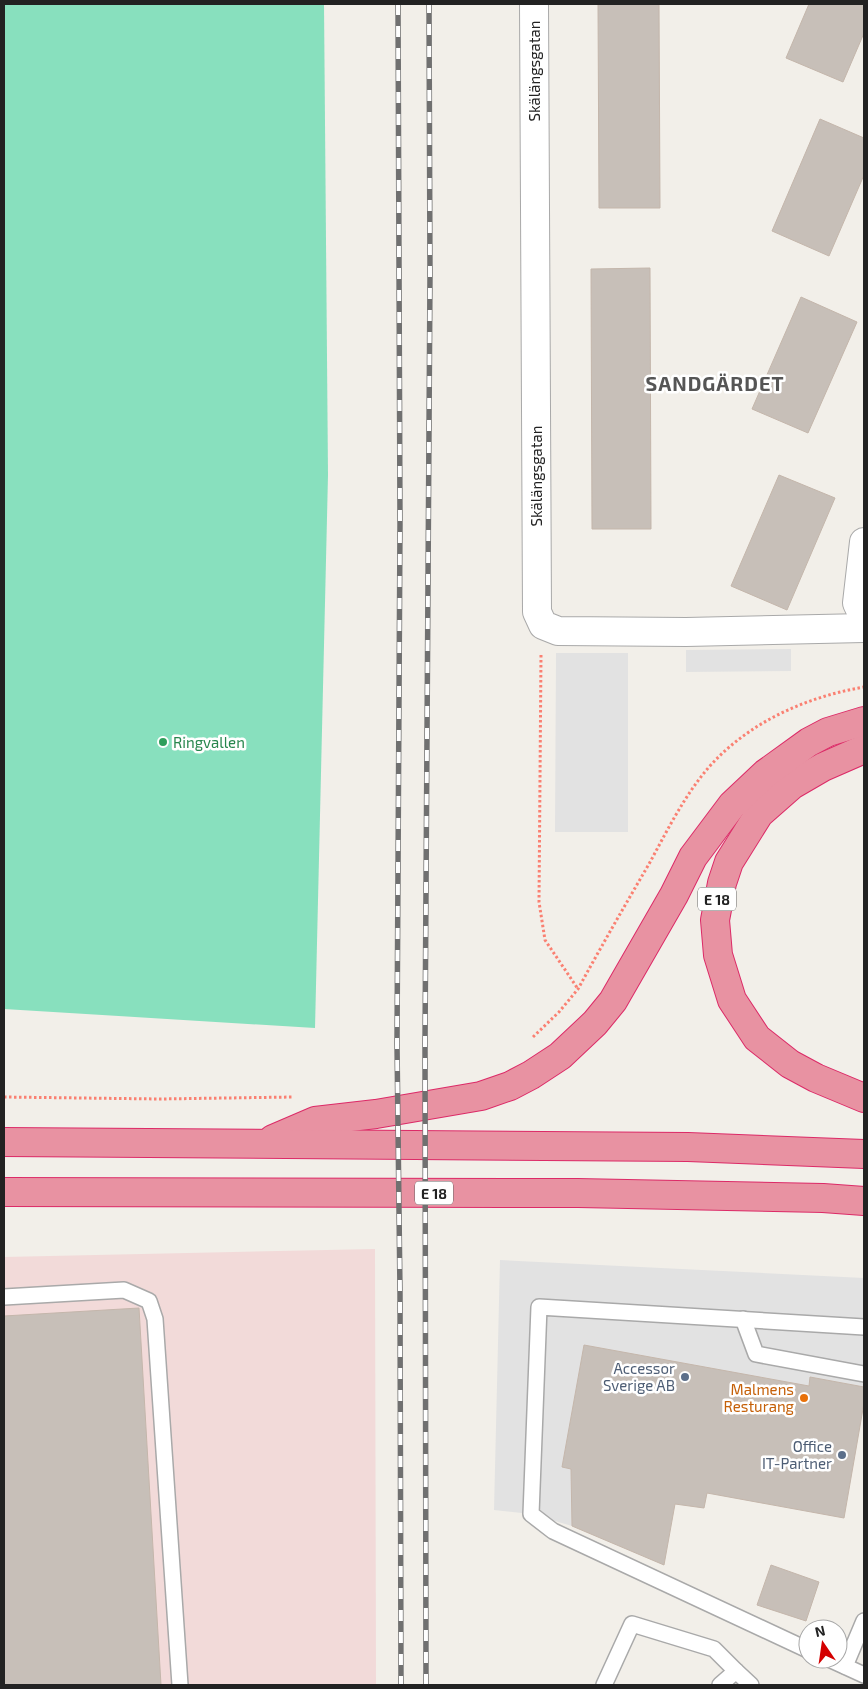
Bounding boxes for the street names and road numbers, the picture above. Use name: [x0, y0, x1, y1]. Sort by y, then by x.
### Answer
street label: Skälängsgatan: [525, 21, 543, 121]
street label: Skälängsgatan: [527, 426, 545, 526]
road number: E 18: [698, 888, 736, 911]
road number: E 18: [415, 1182, 453, 1204]

